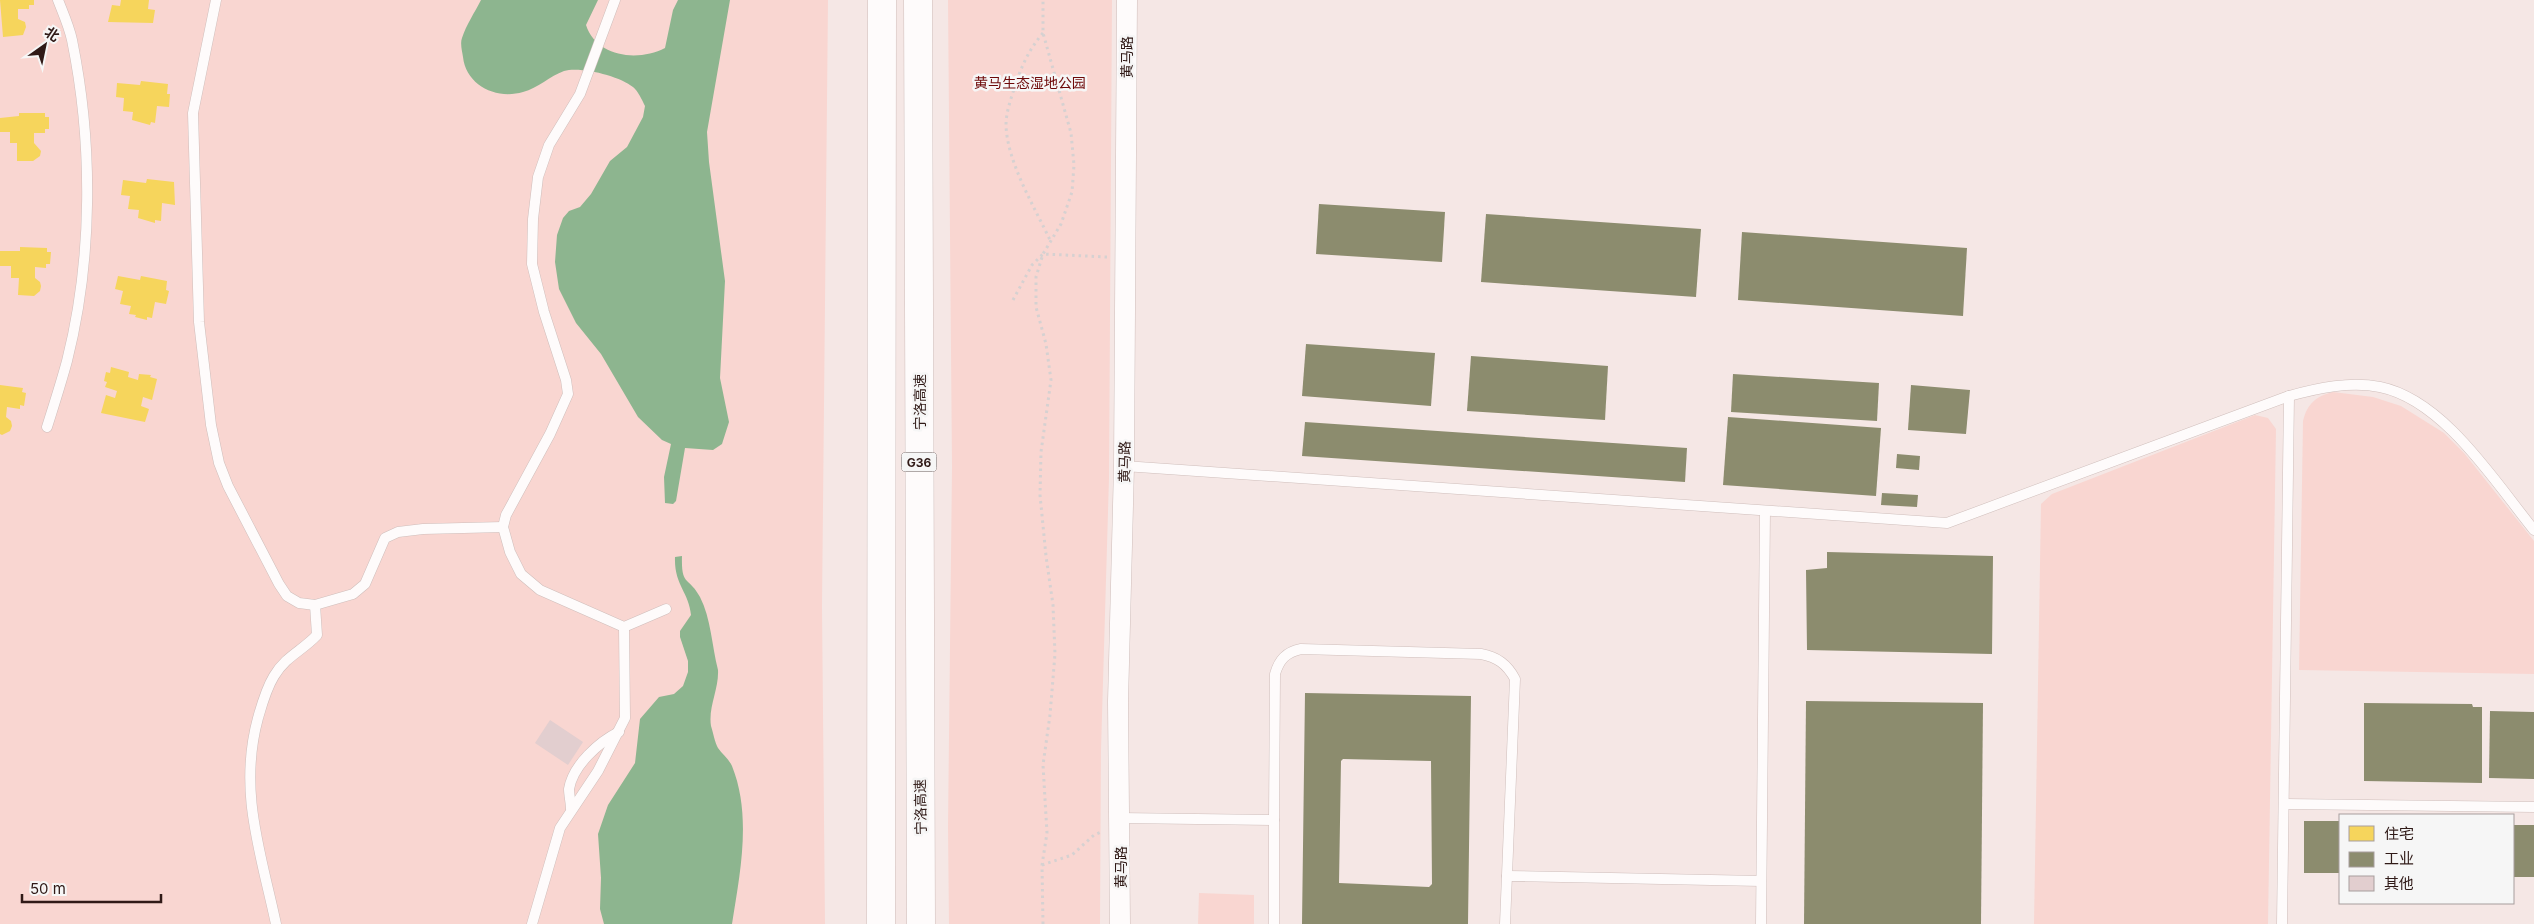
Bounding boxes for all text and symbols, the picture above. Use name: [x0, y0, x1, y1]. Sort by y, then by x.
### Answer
north arrow: [20, 20, 70, 70]
text: 北: [42, 23, 63, 45]
street label: 黄马路: [1118, 36, 1135, 78]
park label: 黄马生态湿地公园: [974, 74, 1086, 91]
street label: 宁洛高速: [911, 374, 928, 430]
street label: 黄马路: [1115, 441, 1133, 483]
road number: G36: [902, 452, 936, 472]
street label: 宁洛高速: [911, 779, 929, 835]
legend: [2339, 814, 2514, 904]
text: 住宅: [2384, 824, 2414, 843]
street label: 黄马路: [1112, 846, 1129, 888]
text: 工业: [2384, 849, 2414, 868]
scale bar: [22, 872, 161, 904]
text: 其他: [2384, 874, 2414, 893]
text: 50 m: [30, 879, 66, 898]

